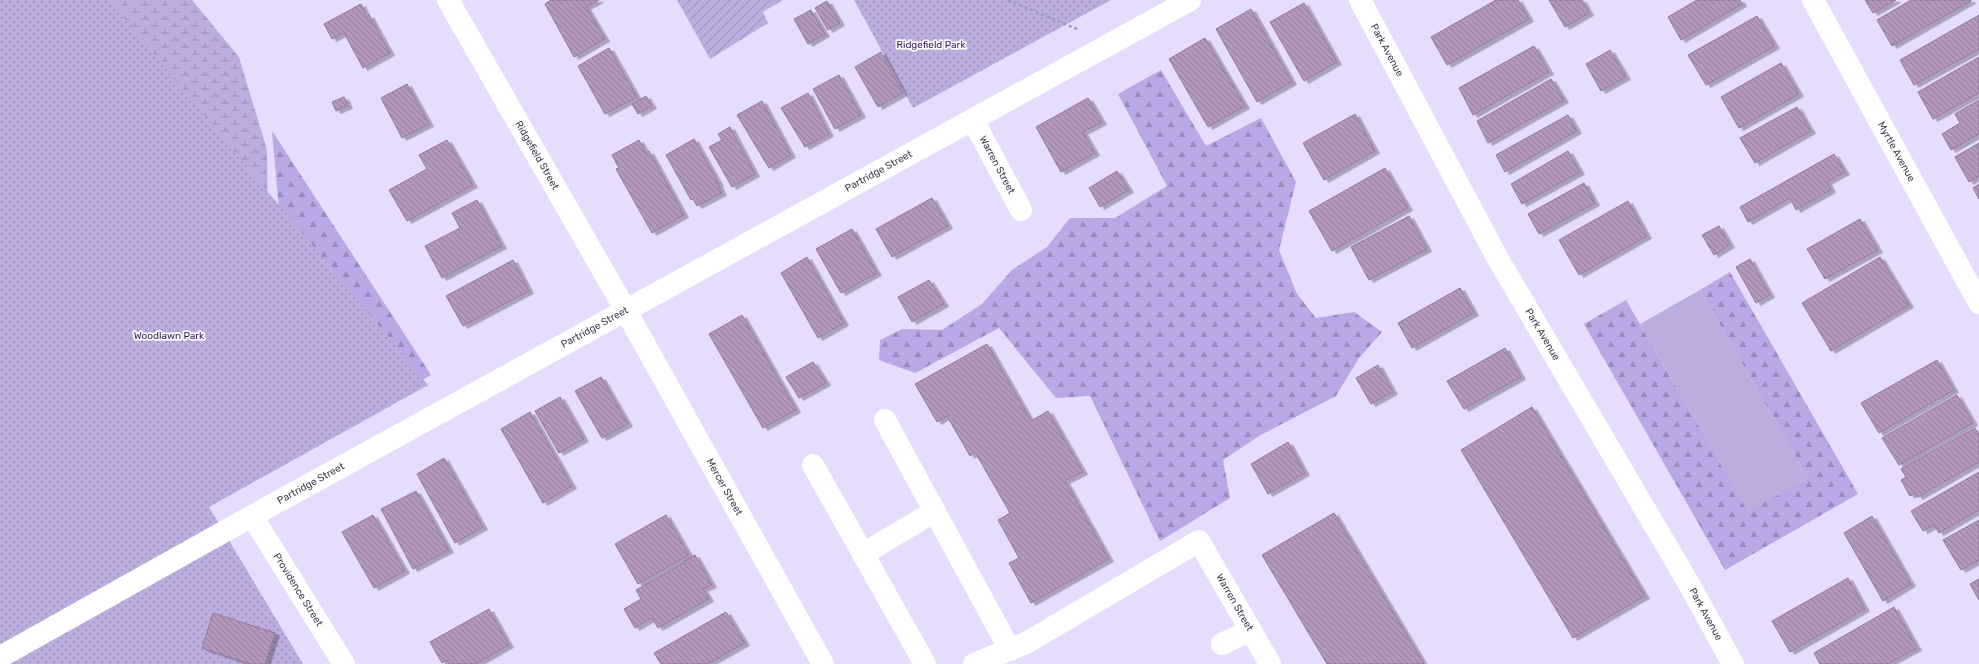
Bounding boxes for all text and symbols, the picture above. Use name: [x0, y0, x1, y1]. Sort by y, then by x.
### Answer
street label: Park Avenue: [1368, 22, 1406, 79]
park label: Ridgefield Park: [896, 39, 966, 51]
street label: Ridgefield Street: [512, 119, 561, 192]
street label: Myrtle Avenue: [1875, 120, 1918, 184]
street label: Warren Street: [977, 134, 1017, 196]
street label: Partridge Street: [843, 148, 914, 195]
street label: Partridge Street: [559, 304, 631, 351]
street label: Park Avenue: [1522, 306, 1562, 363]
park label: Woodlawn Park: [134, 330, 205, 342]
street label: Mercer Street: [704, 456, 745, 518]
street label: Partridge Street: [275, 460, 347, 507]
street label: Providence Street: [271, 551, 325, 629]
street label: Warren Street: [1213, 572, 1256, 633]
street label: Park Avenue: [1686, 586, 1725, 643]

